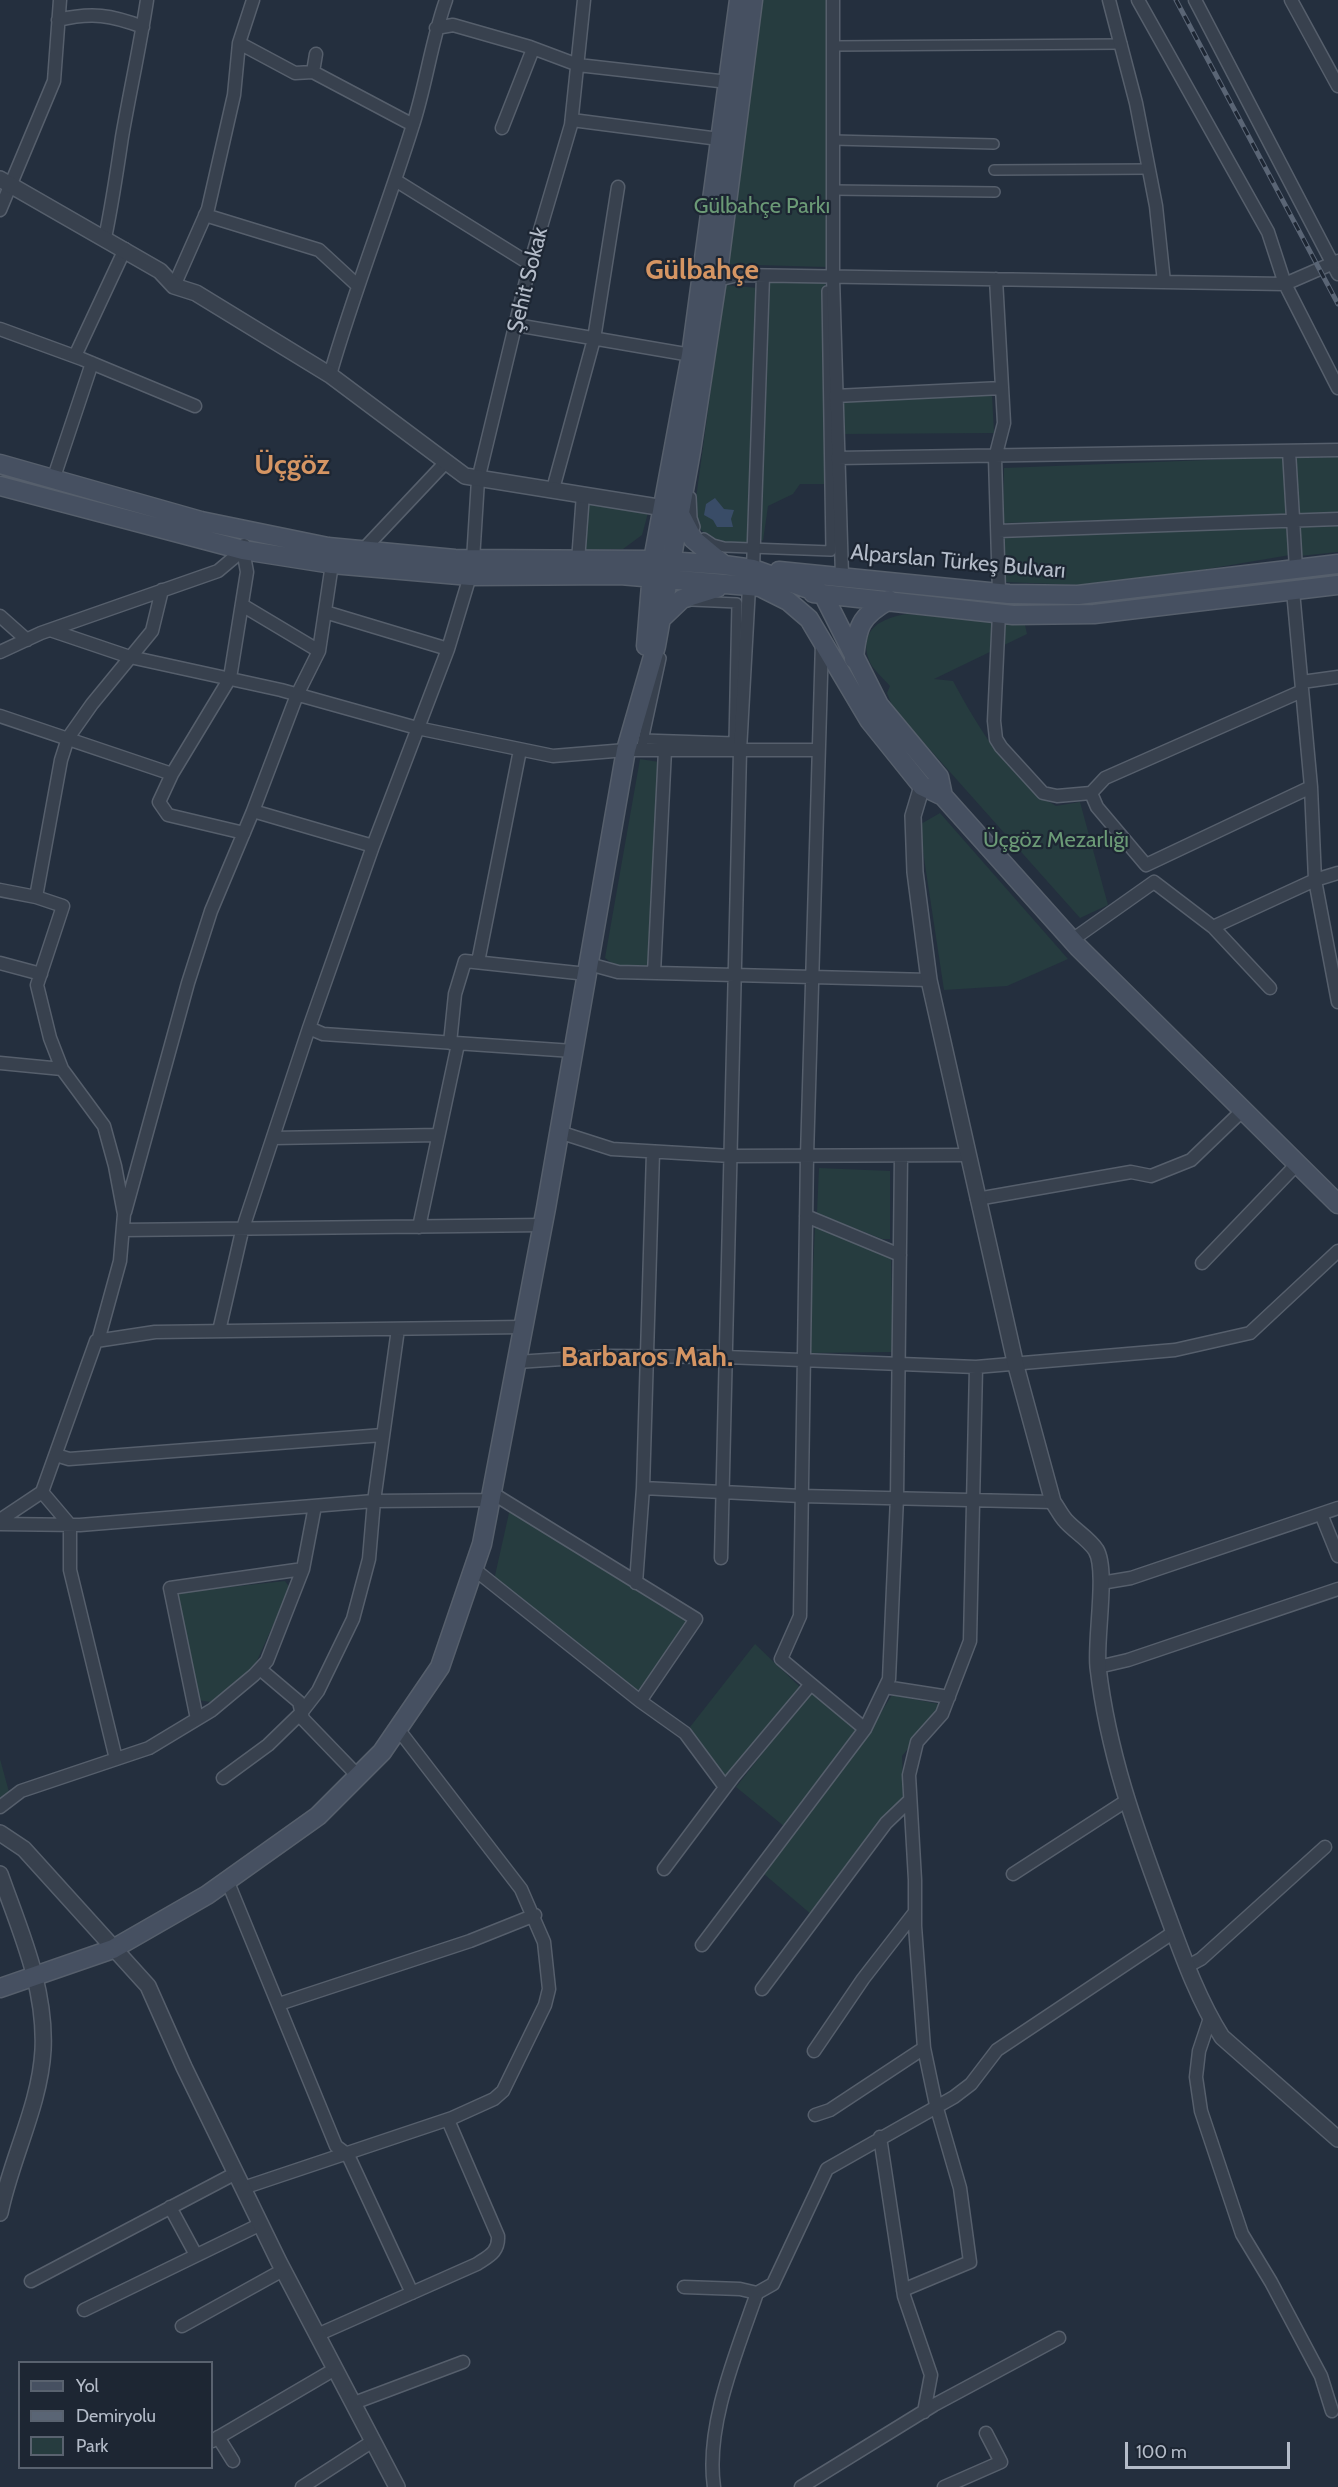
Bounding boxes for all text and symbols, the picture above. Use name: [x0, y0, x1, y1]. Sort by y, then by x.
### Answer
park label: Gülbahçe Parkı: [694, 194, 830, 220]
street label: Şehit Sokak: [502, 224, 554, 336]
district label: Gülbahçe: [645, 254, 759, 288]
district label: Üçgöz: [254, 449, 330, 483]
street label: Alparslan Türkeş Bulvarı: [849, 539, 1067, 585]
park label: Üçgöz Mezarlığı: [983, 828, 1129, 854]
district label: Barbaros Mah.: [561, 1341, 733, 1375]
legend: [18, 2361, 213, 2469]
text: Yol: [76, 2375, 99, 2397]
text: Demiryolu: [76, 2405, 156, 2427]
scale bar: [1128, 2430, 1293, 2468]
text: Park: [76, 2435, 108, 2457]
text: 100 m: [1136, 2441, 1187, 2463]

